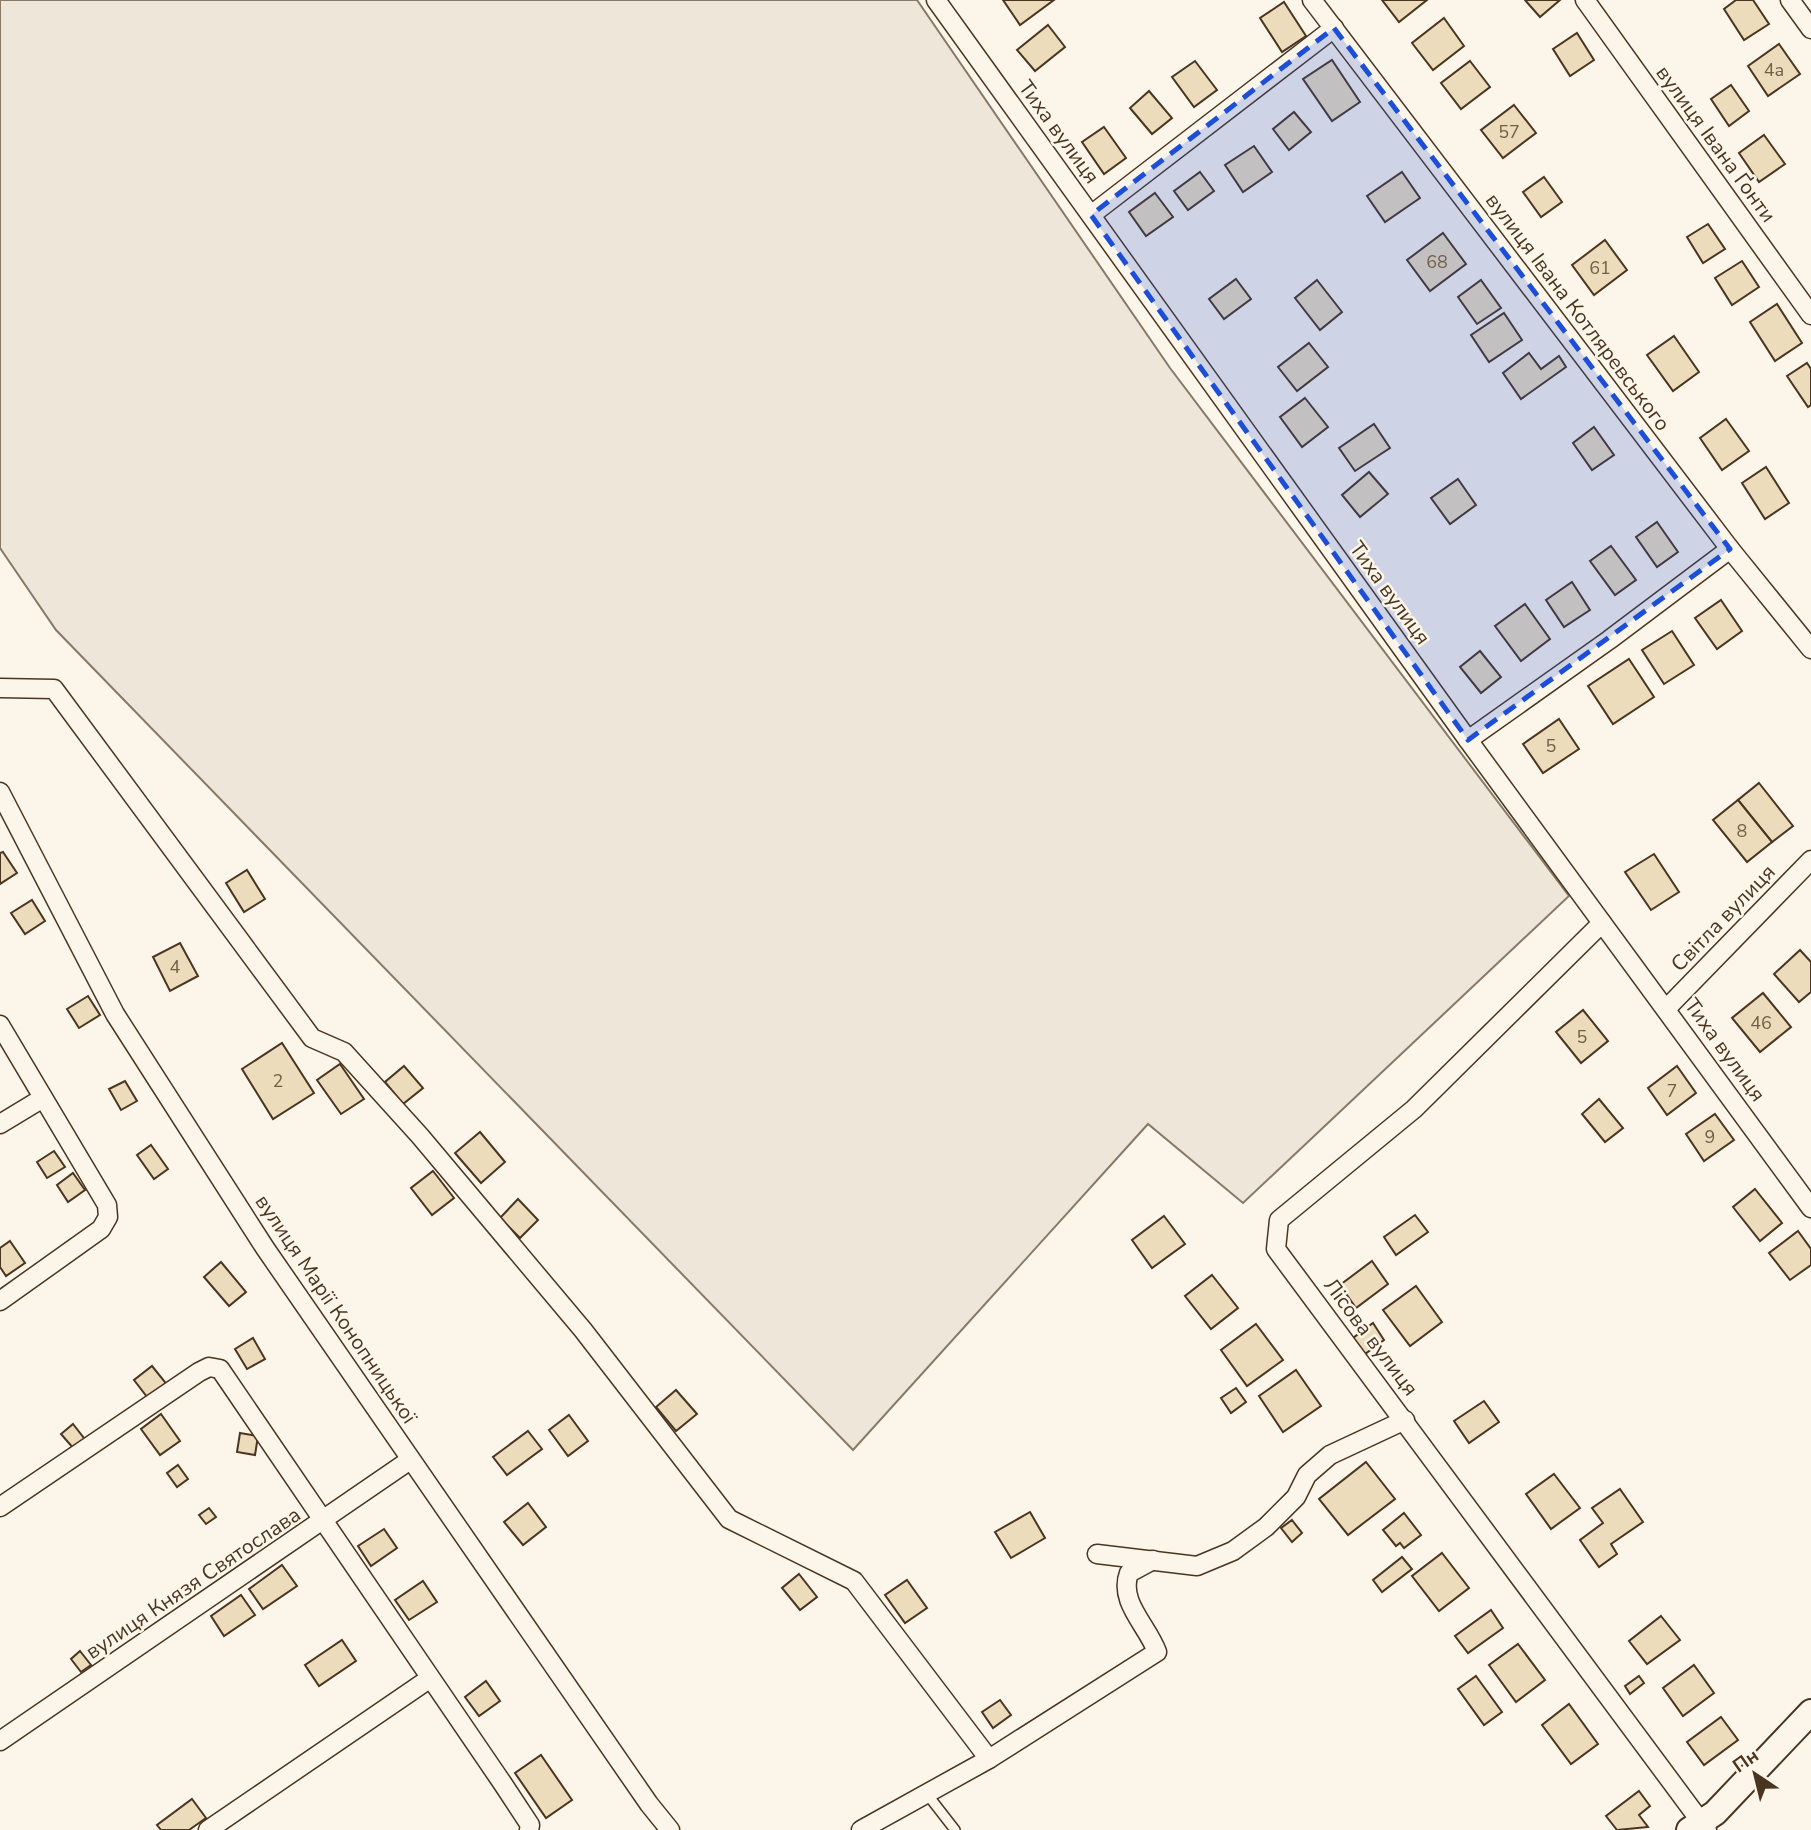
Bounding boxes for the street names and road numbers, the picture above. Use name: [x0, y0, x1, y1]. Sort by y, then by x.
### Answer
street label: вулиця Івана Ґонти: [1650, 60, 1782, 228]
street label: Тиха вулиця: [1012, 75, 1106, 189]
street label: вулиця Івана Котляревського: [1479, 187, 1677, 437]
street label: Тиха вулиця: [1343, 536, 1437, 650]
street label: Світла вулиця: [1665, 858, 1781, 978]
street label: Тиха вулиця: [1678, 993, 1772, 1107]
street label: вулиця Марії Конопницької: [249, 1189, 424, 1430]
street label: Лісова вулиця: [1317, 1272, 1425, 1402]
street label: вулиця Князя Святослава: [80, 1500, 306, 1666]

